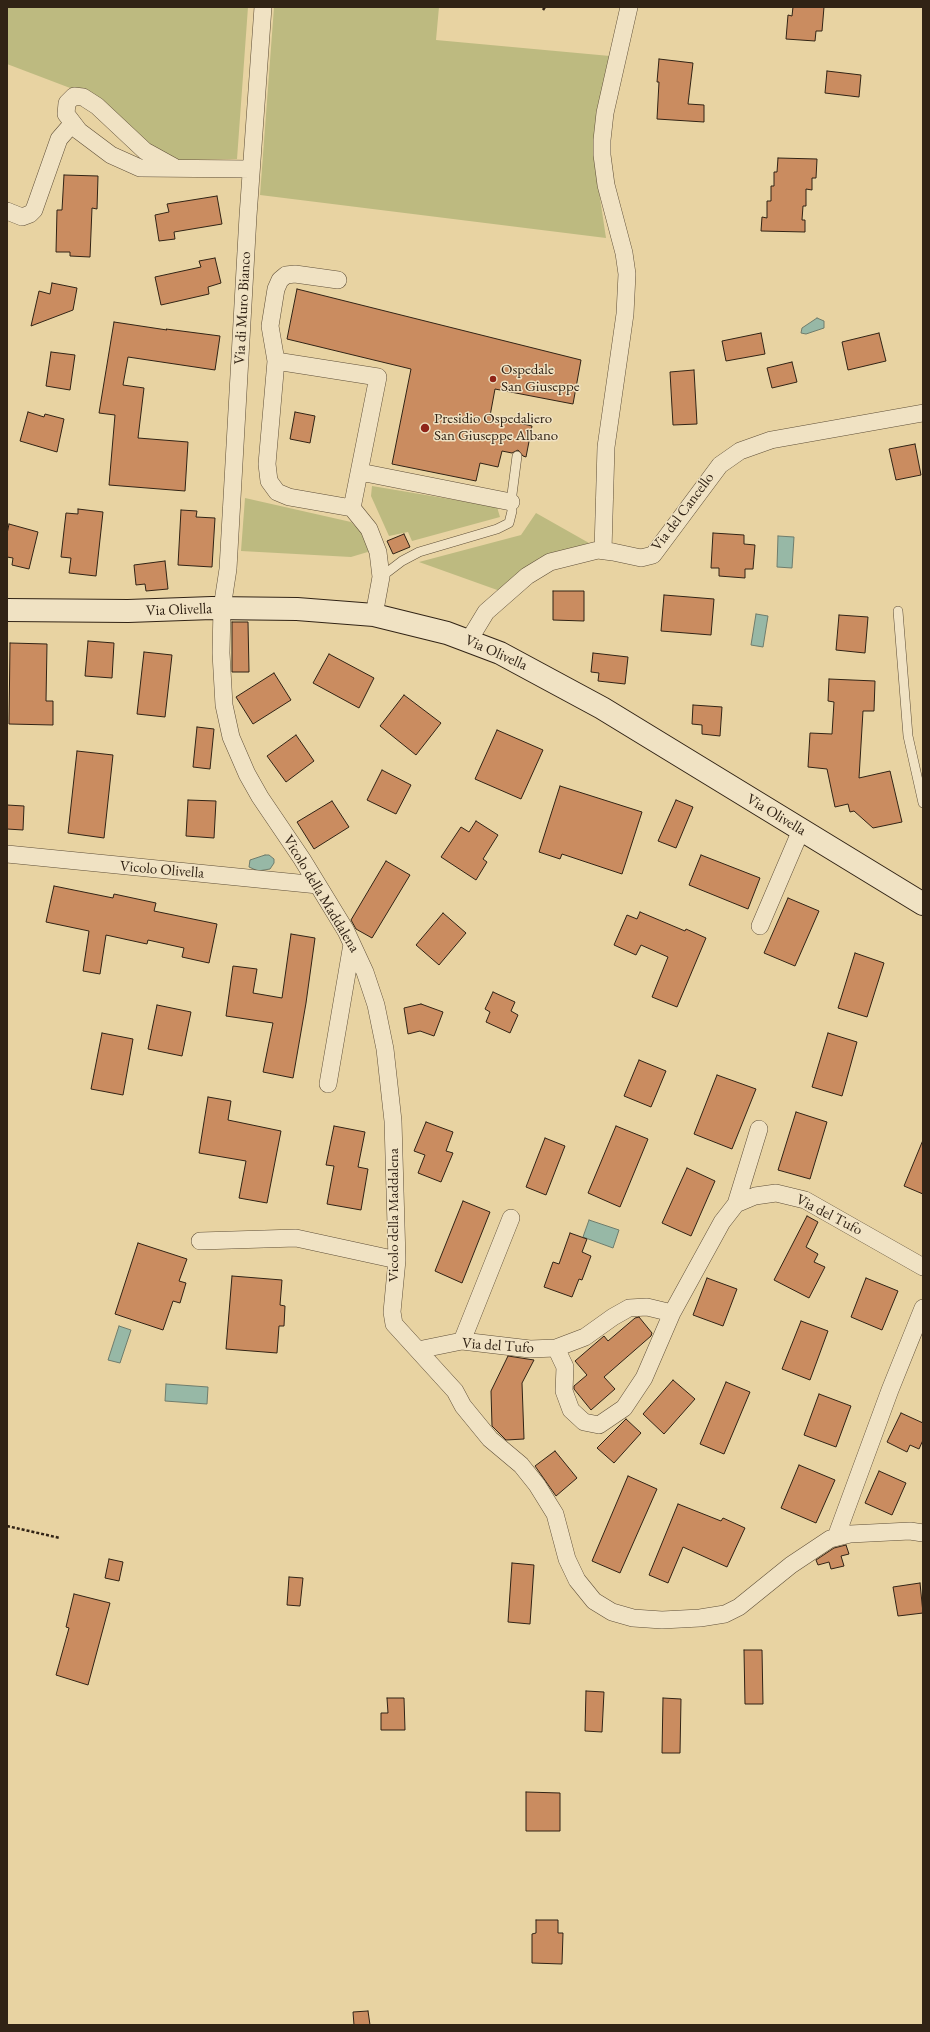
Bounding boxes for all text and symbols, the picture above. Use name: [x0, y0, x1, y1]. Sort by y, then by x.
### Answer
street label: Via di Muro Bianco: [231, 251, 255, 365]
place label: Ospedale San Giuseppe: [501, 361, 580, 396]
marker: Ospedale San Giuseppe: [488, 374, 498, 384]
place label: Presidio Ospedaliero San Giuseppe Albano: [434, 410, 558, 445]
marker: Presidio Ospedaliero San Giuseppe Albano: [419, 422, 431, 434]
street label: Via del Cancello: [648, 469, 718, 555]
street label: Via Olivella: [146, 600, 212, 620]
street label: Via Olivella: [462, 631, 530, 675]
street label: Via Olivella: [743, 790, 809, 840]
street label: Vicolo della Maddalena: [279, 832, 363, 956]
street label: Vicolo Olivella: [119, 857, 205, 883]
street label: Vicolo della Maddalena: [385, 1148, 403, 1282]
street label: Via del Tufo: [793, 1191, 865, 1239]
street label: Via del Tufo: [461, 1335, 535, 1357]

